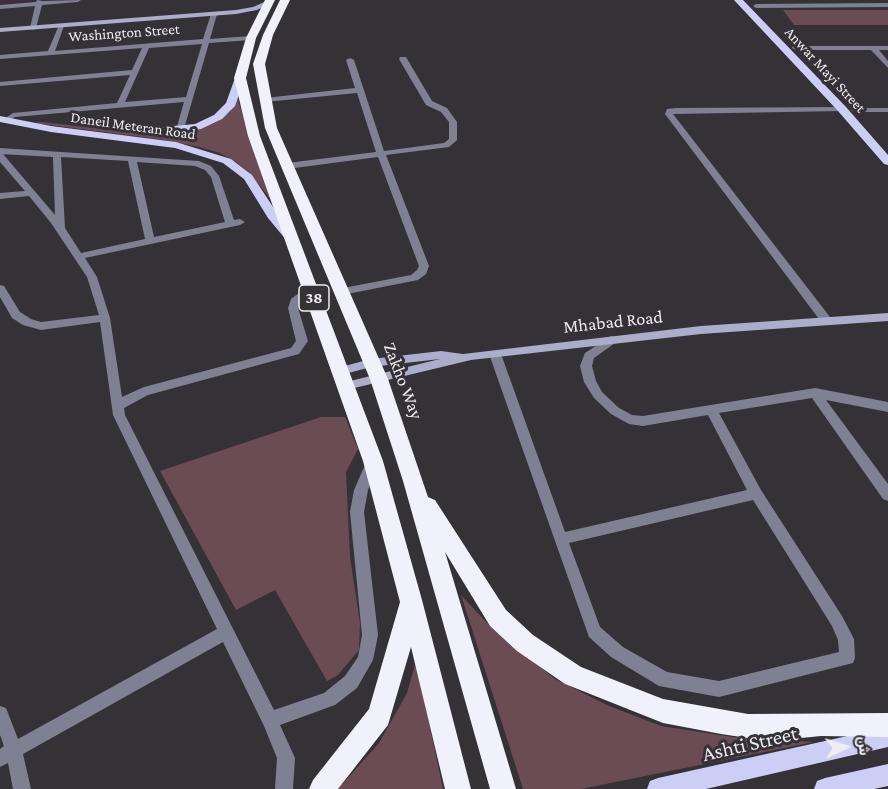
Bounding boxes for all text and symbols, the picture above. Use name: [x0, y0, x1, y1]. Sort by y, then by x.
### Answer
street label: Washington Street: [68, 20, 180, 46]
street label: Anwar Mayi Street: [781, 23, 869, 117]
street label: Daneil Meteran Road: [69, 108, 197, 144]
road number: 38: [299, 285, 329, 311]
street label: Mhabad Road: [562, 306, 664, 338]
street label: Zakho Way: [378, 340, 428, 422]
north arrow: [816, 717, 876, 777]
street label: Ashti Street: [700, 721, 800, 767]
text: ش: [855, 736, 874, 756]

